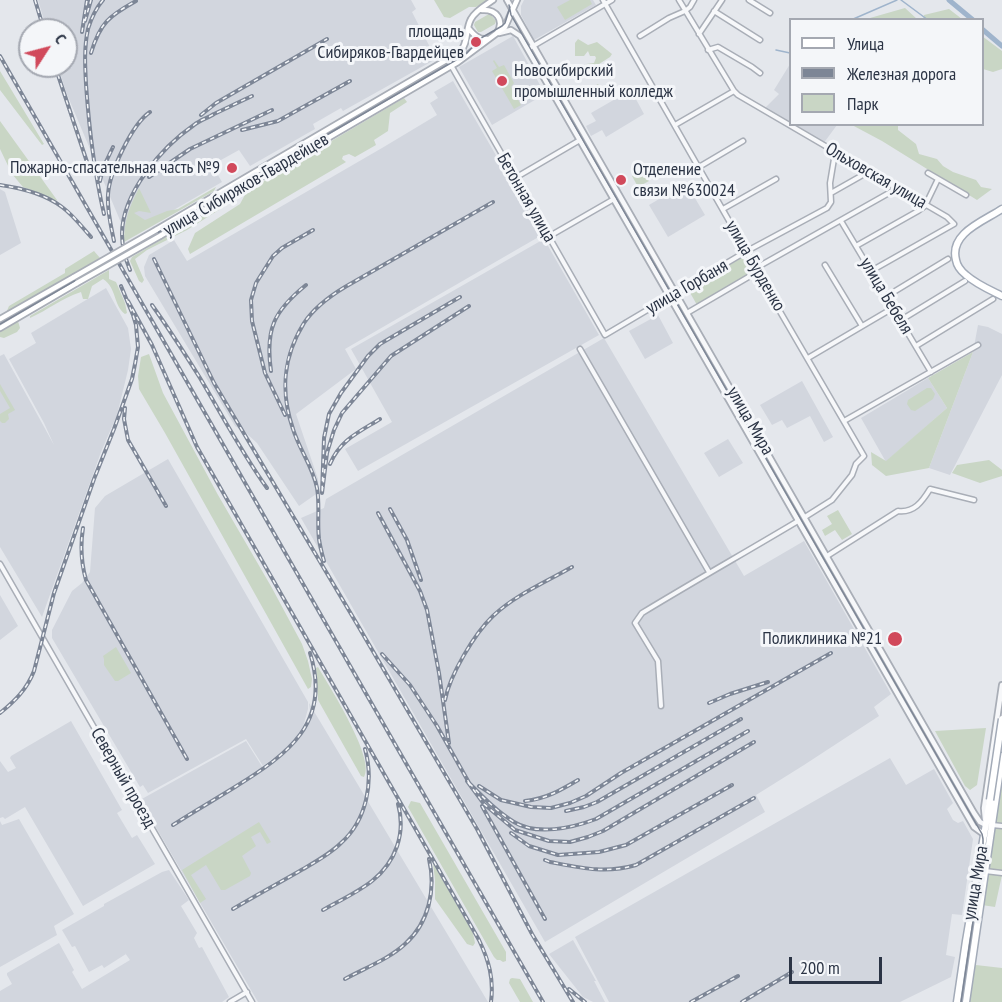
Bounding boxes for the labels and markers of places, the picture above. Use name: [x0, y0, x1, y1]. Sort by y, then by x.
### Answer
place label: площадь Сибиряков-Гвардейцев: [317, 21, 464, 63]
marker: площадь Сибиряков-Гвардейцев: [469, 35, 483, 49]
place label: Новосибирский промышленный колледж: [514, 60, 673, 103]
marker: Новосибирский промышленный колледж: [495, 74, 509, 88]
place label: Пожарно-спасательная часть №9: [10, 157, 220, 179]
place label: Отделение связи №630024: [633, 159, 735, 201]
marker: Пожарно-спасательная часть №9: [225, 161, 239, 175]
marker: Отделение связи №630024: [614, 173, 628, 187]
place label: Поликлиника №21: [762, 628, 882, 650]
marker: Поликлиника №21: [886, 630, 904, 648]

